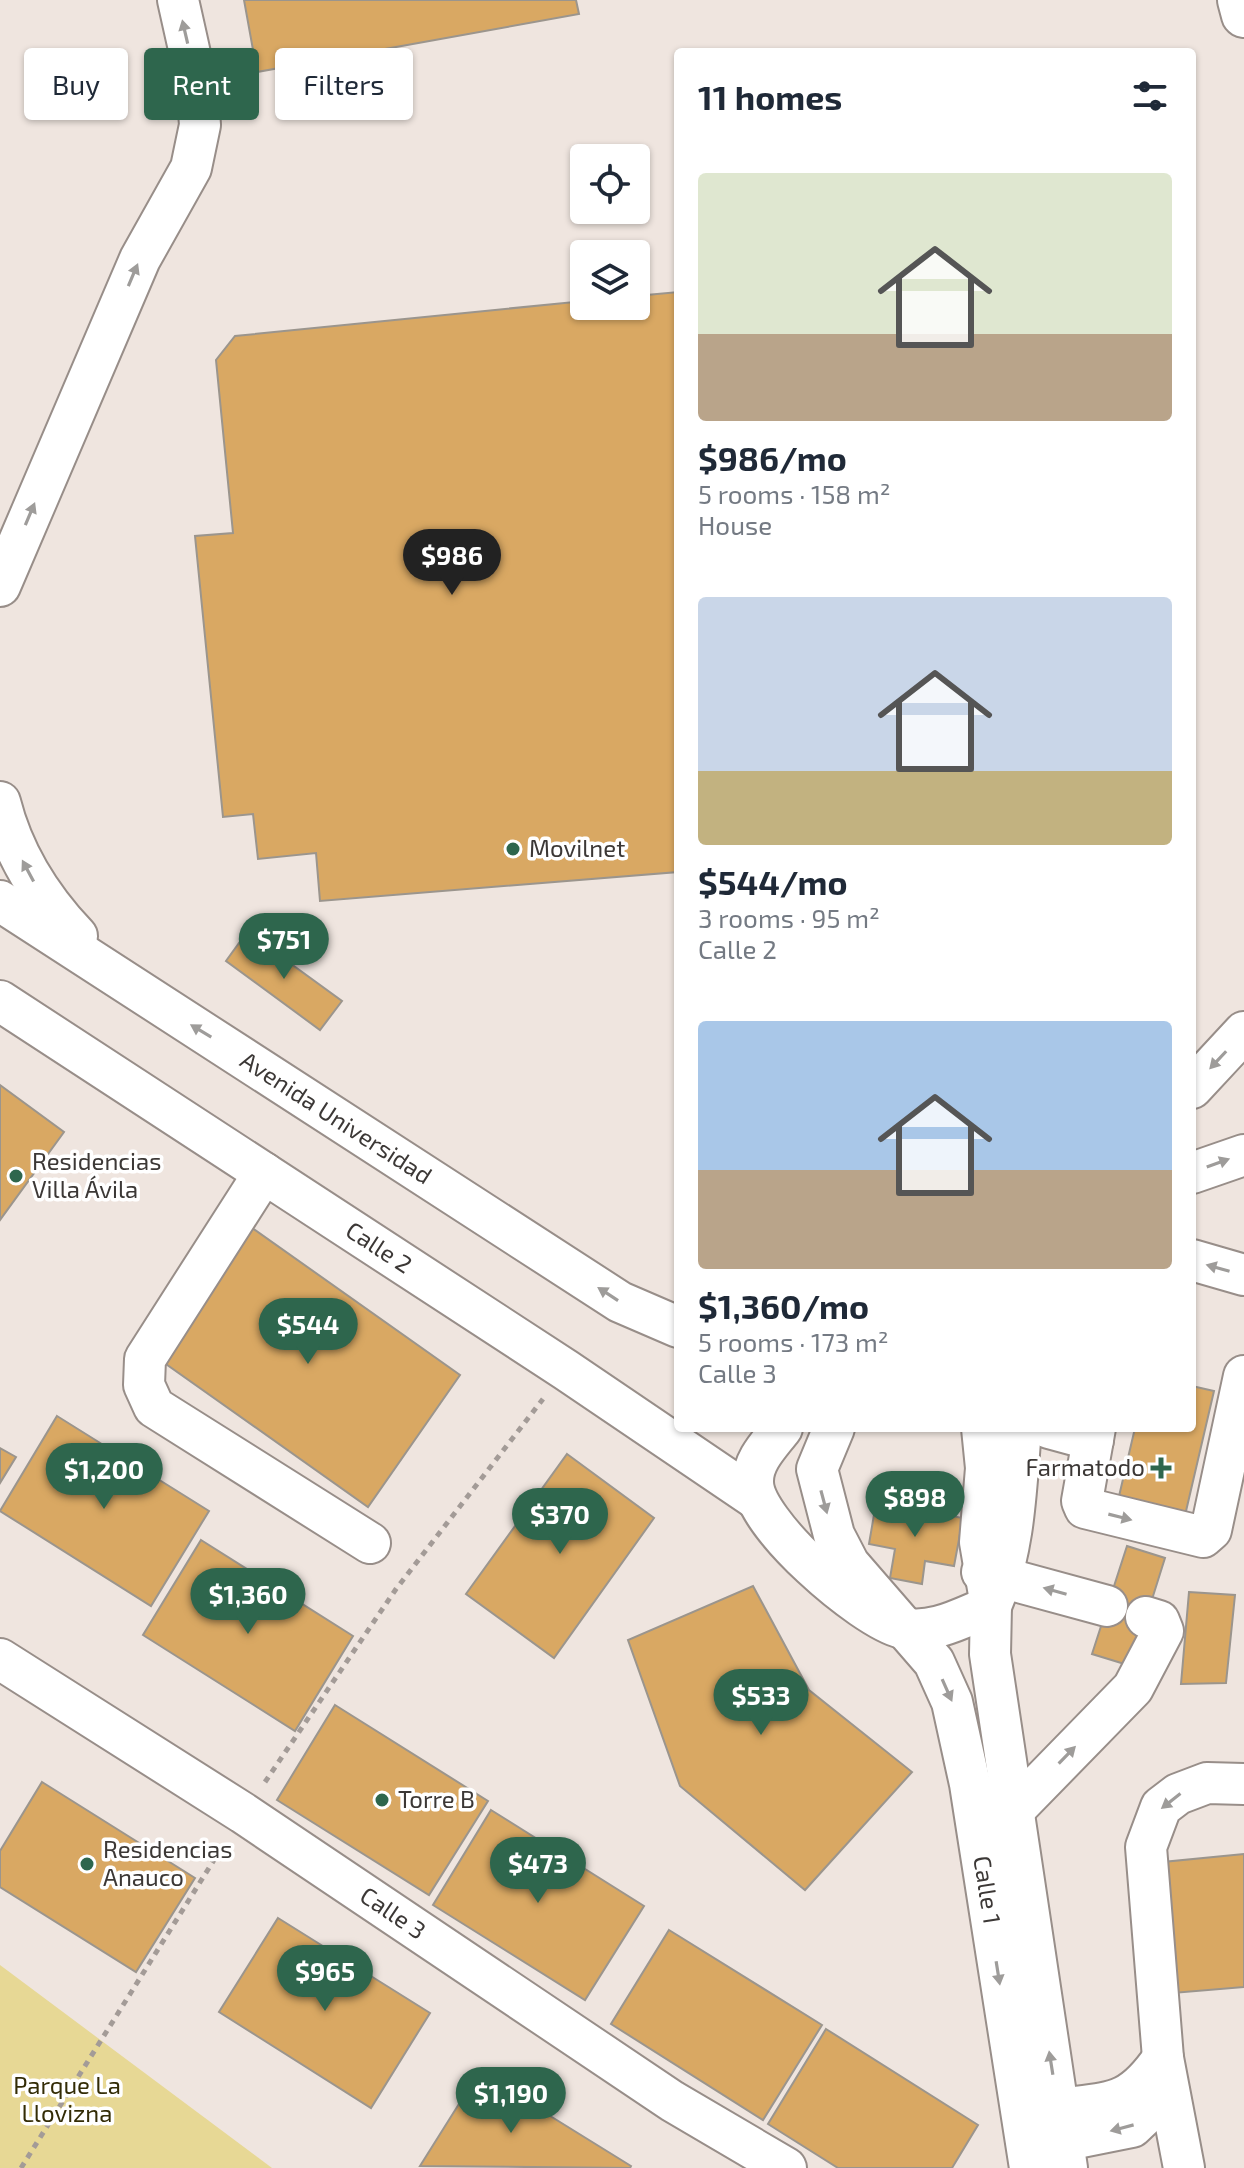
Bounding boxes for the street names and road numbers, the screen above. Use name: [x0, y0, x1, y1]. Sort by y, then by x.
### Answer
street label: Avenida Universidad: [236, 1045, 438, 1189]
street label: Calle 2: [341, 1215, 418, 1279]
street label: Calle 1: [968, 1853, 1008, 1926]
street label: Calle 3: [355, 1880, 432, 1945]

